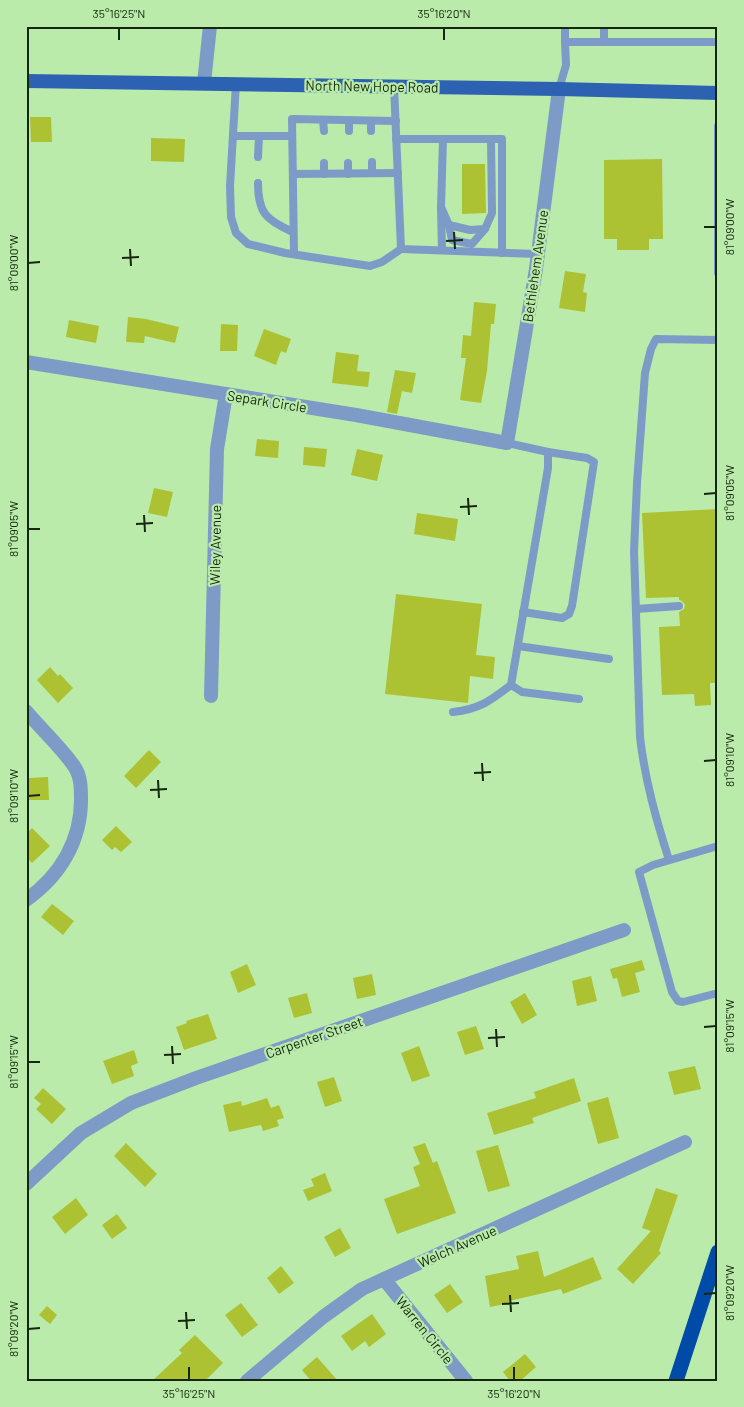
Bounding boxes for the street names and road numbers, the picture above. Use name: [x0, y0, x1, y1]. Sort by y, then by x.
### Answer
street label: North New Hope Road: [305, 76, 439, 96]
street label: Bethlehem Avenue: [519, 209, 551, 323]
street label: Separk Circle: [226, 386, 308, 416]
street label: Wiley Avenue: [206, 505, 224, 585]
street label: Carpenter Street: [263, 1012, 365, 1062]
street label: Welch Avenue: [415, 1221, 499, 1271]
street label: Warren Circle: [393, 1293, 457, 1367]

